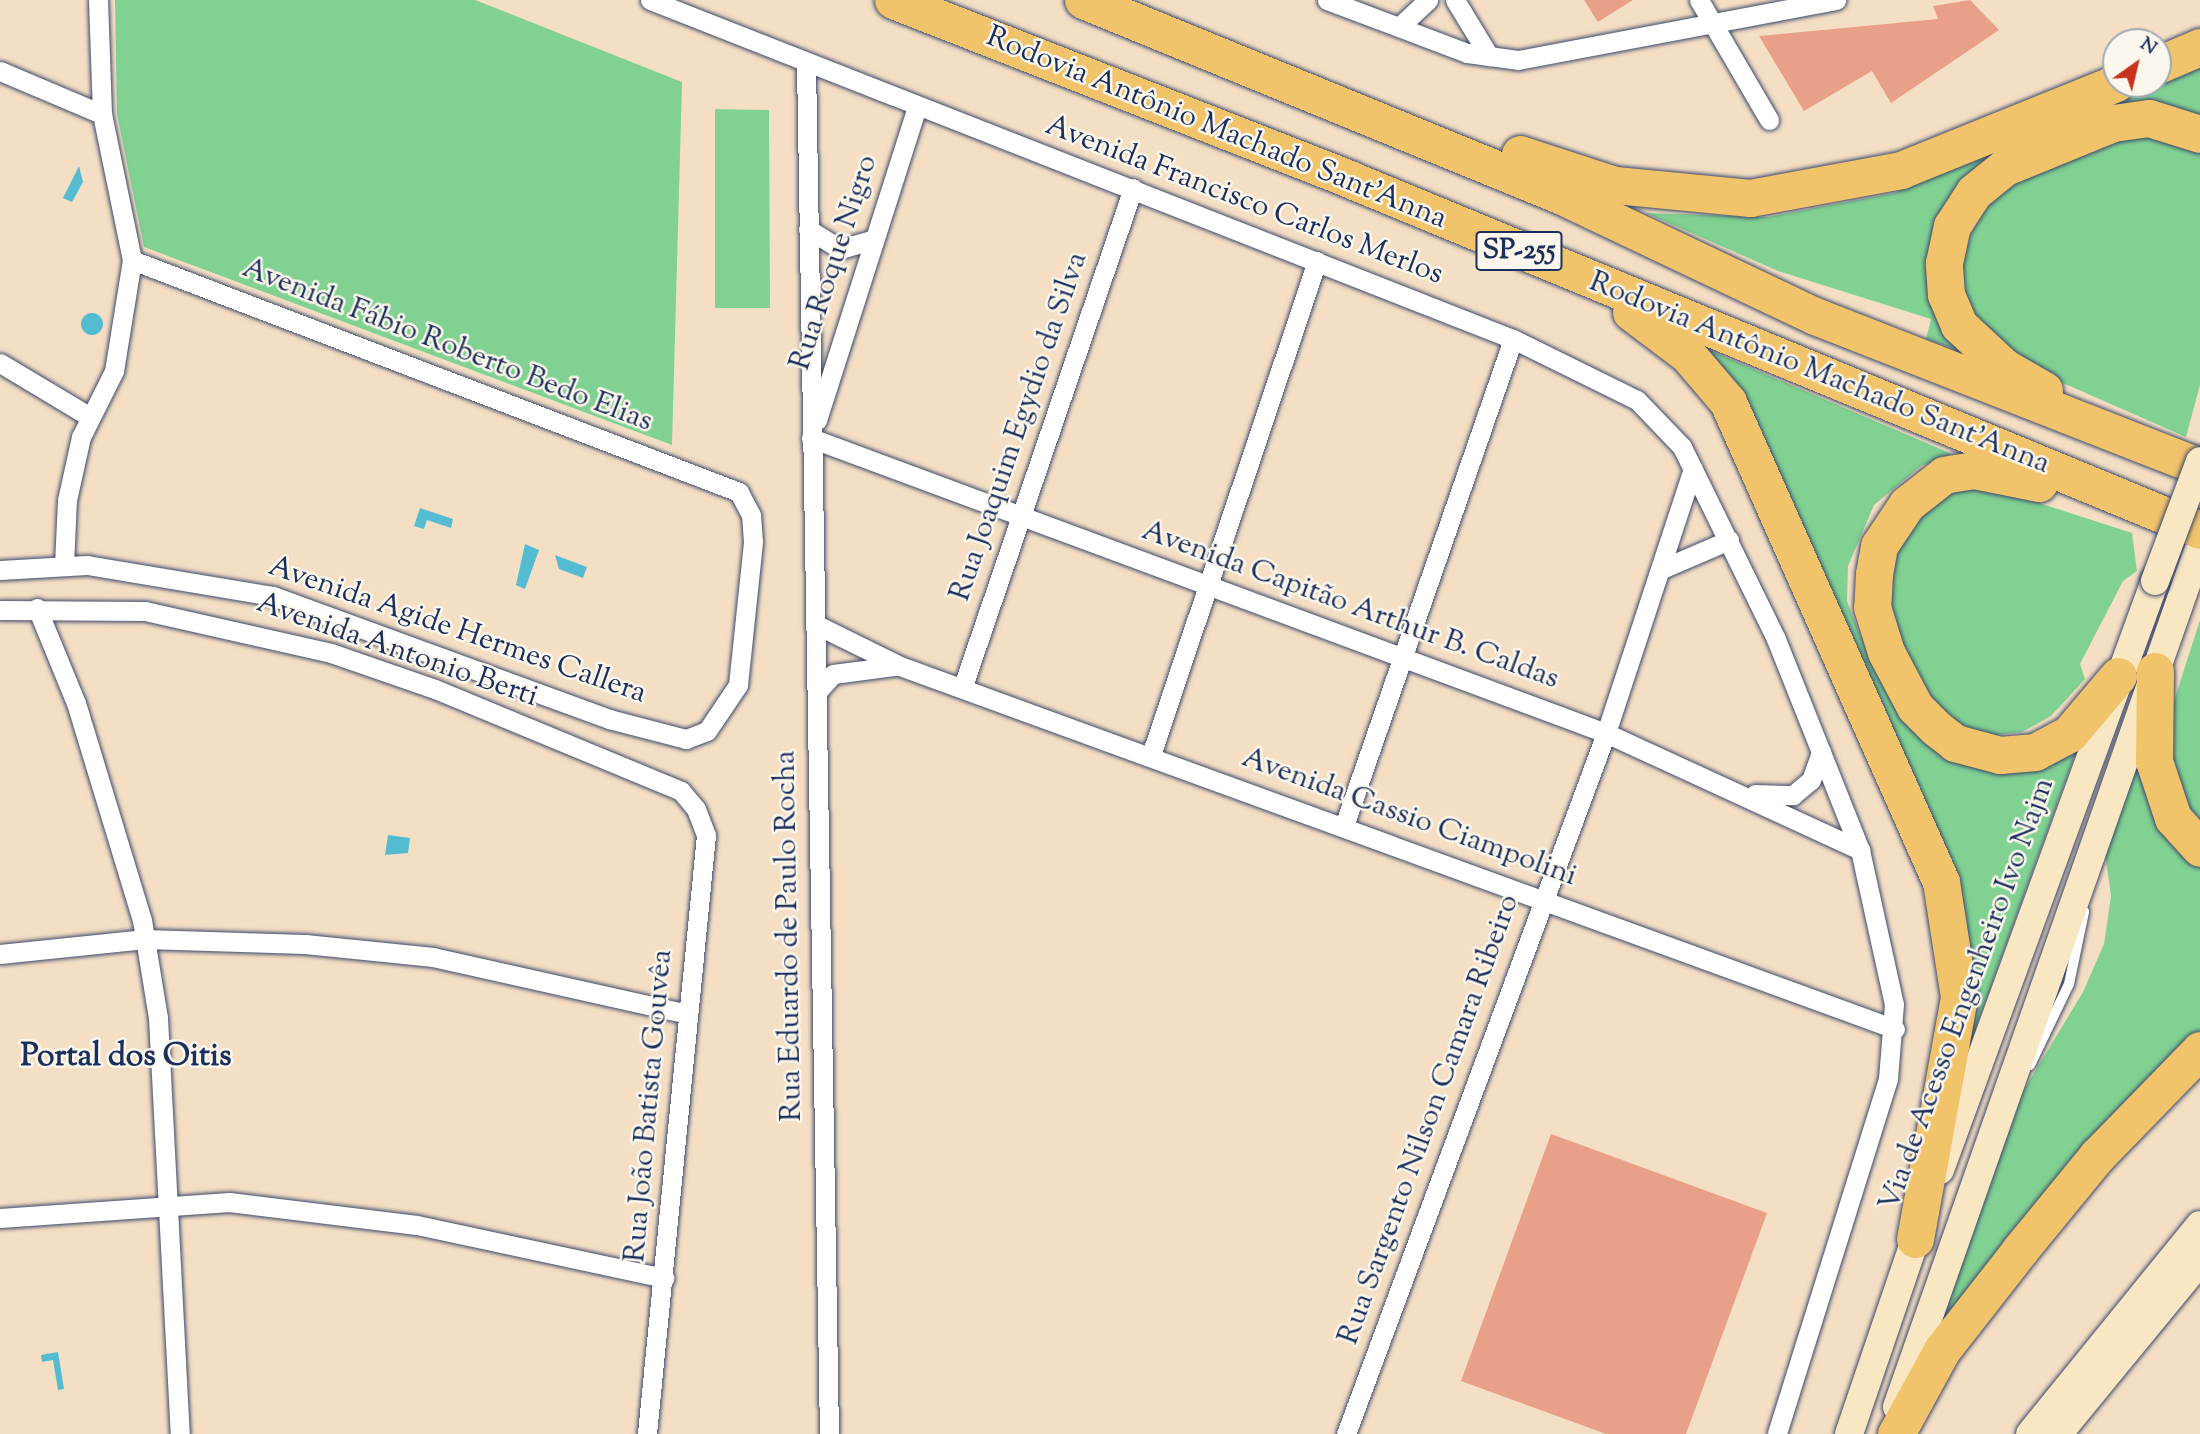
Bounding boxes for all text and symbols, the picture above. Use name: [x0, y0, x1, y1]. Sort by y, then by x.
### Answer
street label: Rodovia Antônio Machado Sant'Anna: [980, 20, 1452, 238]
north arrow: [2102, 28, 2172, 98]
text: N: [2134, 31, 2162, 62]
street label: Avenida Francisco Carlos Merlos: [1040, 108, 1448, 294]
street label: Rua Roque Nigro: [783, 151, 887, 375]
road number: SP-255: [1475, 226, 1563, 276]
street label: Rua Joaquim Egydio da Silva: [943, 248, 1097, 606]
street label: Avenida Fábio Roberto Bedo Elias: [237, 251, 657, 441]
street label: Rodovia Antônio Machado Sant'Anna: [1583, 265, 2055, 483]
street label: Avenida Capitão Arthur B. Caldas: [1136, 514, 1564, 698]
street label: Avenida Agide Hermes Callera: [263, 549, 651, 713]
street label: Avenida Antonio Berti: [252, 586, 542, 716]
street label: Avenida Cassio Ciampolini: [1237, 741, 1581, 895]
street label: Rua Eduardo de Paulo Rocha: [769, 750, 811, 1122]
street label: Via de Acesso Engenheiro Ivo Najm: [1873, 773, 2063, 1217]
street label: Rua Sargento Nilson Camara Ribeiro: [1332, 890, 1528, 1350]
street label: Rua João Batista Gouvêa: [618, 948, 682, 1264]
district label: Portal dos Oitis: [20, 1038, 232, 1076]

